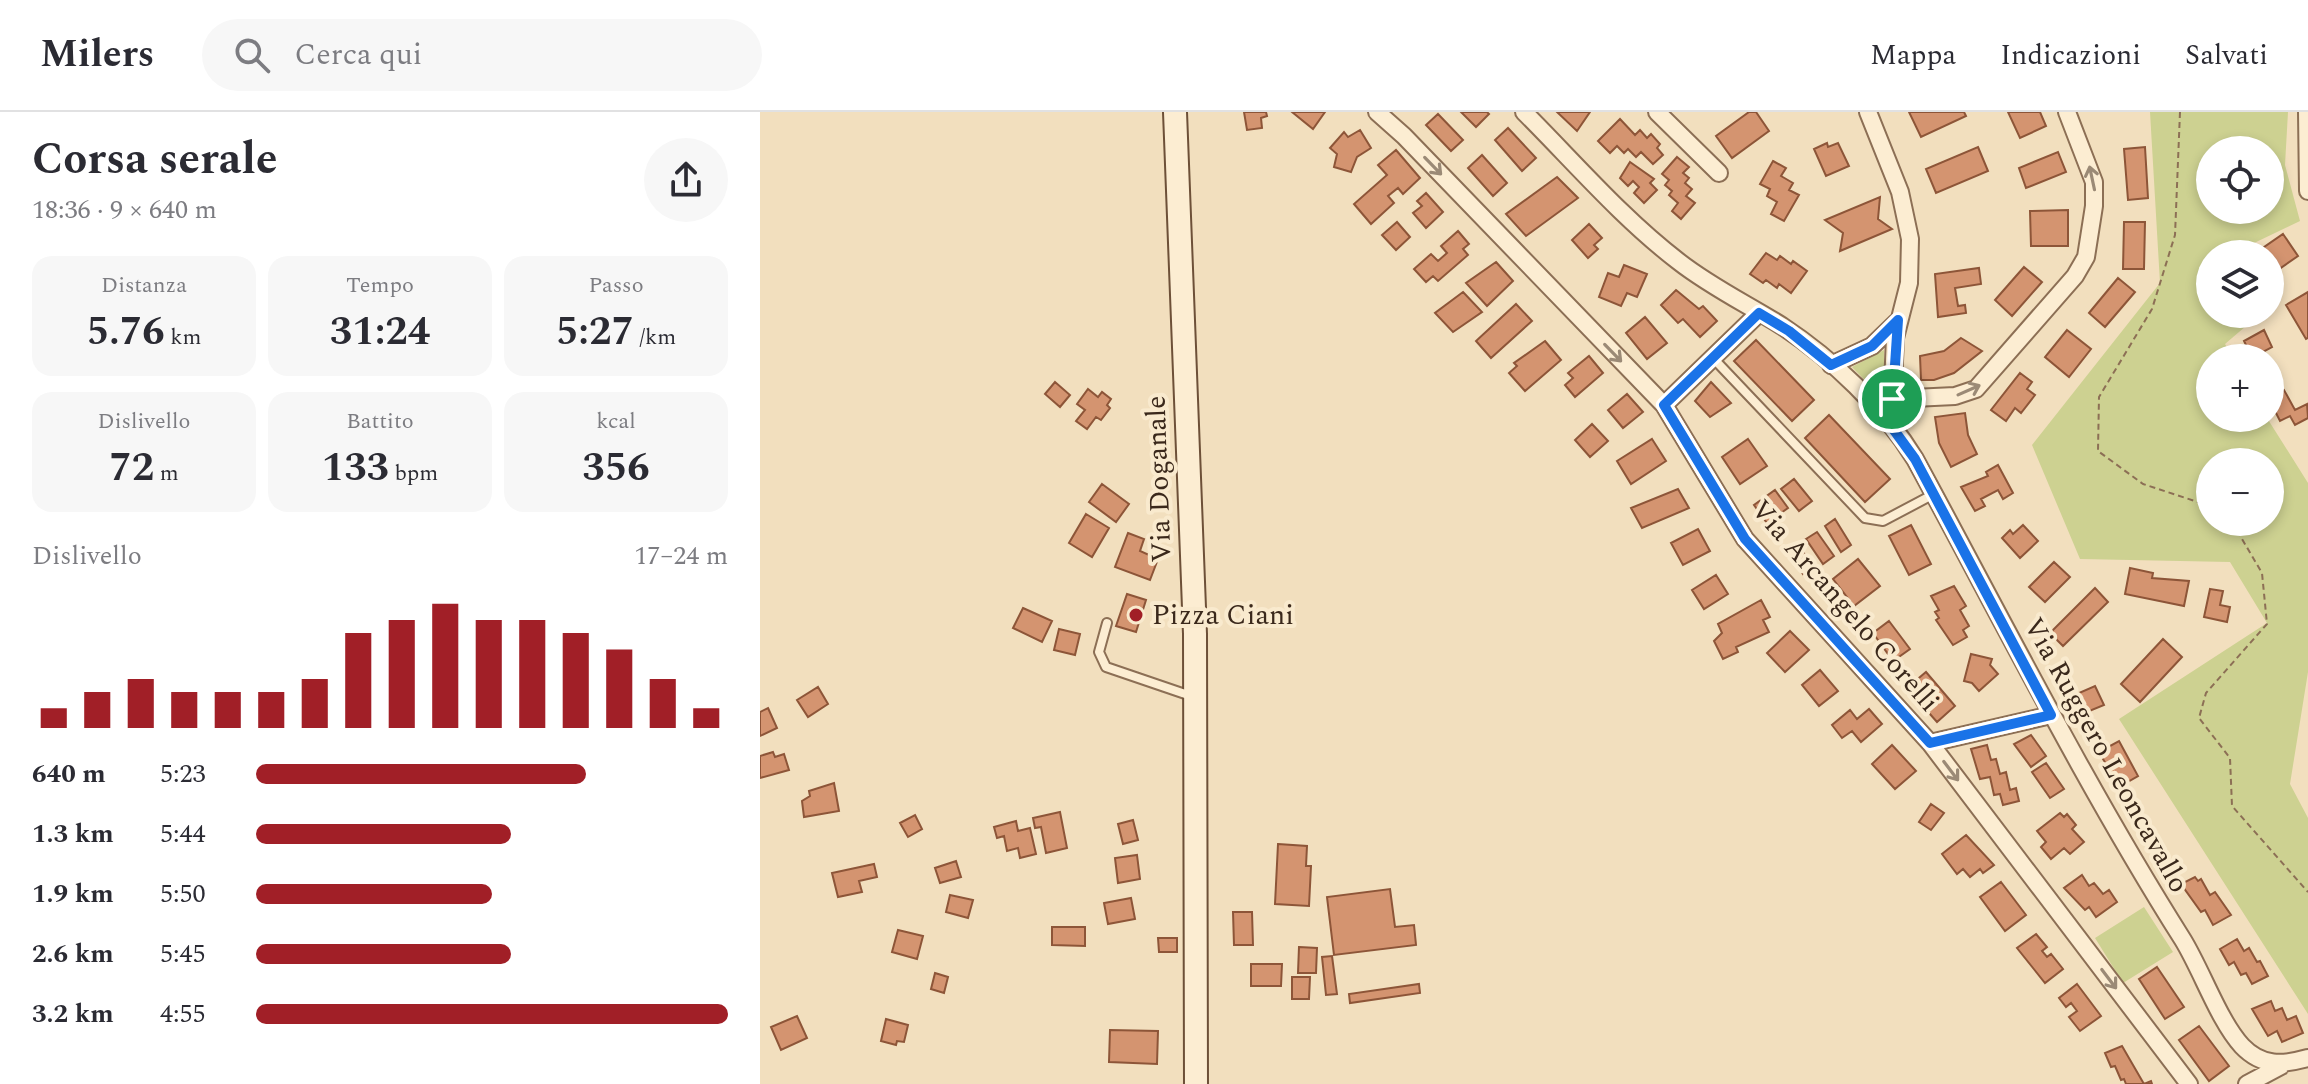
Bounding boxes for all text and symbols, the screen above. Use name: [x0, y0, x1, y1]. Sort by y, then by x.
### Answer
search box: [202, 19, 762, 91]
text: Milers: [40, 26, 154, 84]
text: Cerca qui: [294, 32, 422, 78]
icon: search: [230, 33, 274, 77]
text: Mappa: [1870, 34, 1956, 77]
text: Indicazioni: [2000, 34, 2141, 77]
text: Salvati: [2185, 34, 2268, 77]
text: Corsa serale: [32, 126, 278, 193]
map controls: [2196, 136, 2284, 536]
button: locate: [2196, 136, 2284, 224]
button: share: [644, 138, 728, 222]
one-way arrow: [1423, 156, 1442, 175]
one-way arrow: [2084, 166, 2099, 191]
text: 18:36 · 9 × 640 m: [32, 190, 217, 230]
button: layers: [2196, 240, 2284, 328]
text: Distanza: [101, 269, 187, 302]
text: Tempo: [346, 269, 414, 302]
text: Passo: [588, 269, 644, 302]
text: 5.76: [87, 302, 165, 363]
text: 31:24: [330, 302, 430, 363]
text: 5:27: [556, 302, 634, 363]
text: km: [165, 321, 201, 354]
text: /km: [634, 321, 676, 354]
one-way arrow: [1604, 343, 1623, 363]
button: +: [2196, 344, 2284, 432]
pin: [1858, 365, 1926, 433]
icon: arrive: [1870, 377, 1914, 421]
one-way arrow: [1956, 382, 1980, 397]
street label: Via Doganale: [1135, 395, 1183, 563]
text: Dislivello: [98, 405, 190, 438]
text: Battito: [346, 405, 414, 438]
text: kcal: [596, 405, 636, 438]
text: 72: [109, 438, 154, 499]
text: 133: [322, 438, 389, 499]
text: 356: [582, 438, 650, 499]
button: −: [2196, 448, 2284, 536]
text: m: [154, 457, 179, 490]
text: bpm: [389, 457, 438, 490]
street label: Via Arcangelo Corelli: [1740, 490, 1950, 722]
text: Dislivello: [32, 536, 142, 576]
text: 17–24 m: [634, 536, 728, 576]
place label: Pizza Ciani: [1152, 594, 1294, 637]
marker: Pizza Ciani: [1127, 606, 1145, 624]
street label: Via Ruggero Leoncavallo: [2012, 609, 2200, 901]
text: 640 m: [32, 754, 106, 794]
text: 5:23: [160, 754, 206, 794]
one-way arrow: [1943, 760, 1960, 782]
text: 1.3 km: [32, 814, 114, 854]
text: 5:44: [160, 814, 206, 854]
text: 1.9 km: [32, 874, 114, 914]
text: 5:50: [160, 874, 206, 914]
text: 2.6 km: [32, 934, 114, 974]
text: 5:45: [160, 934, 206, 974]
one-way arrow: [2100, 967, 2117, 989]
text: 3.2 km: [32, 994, 114, 1034]
text: 4:55: [160, 994, 206, 1034]

